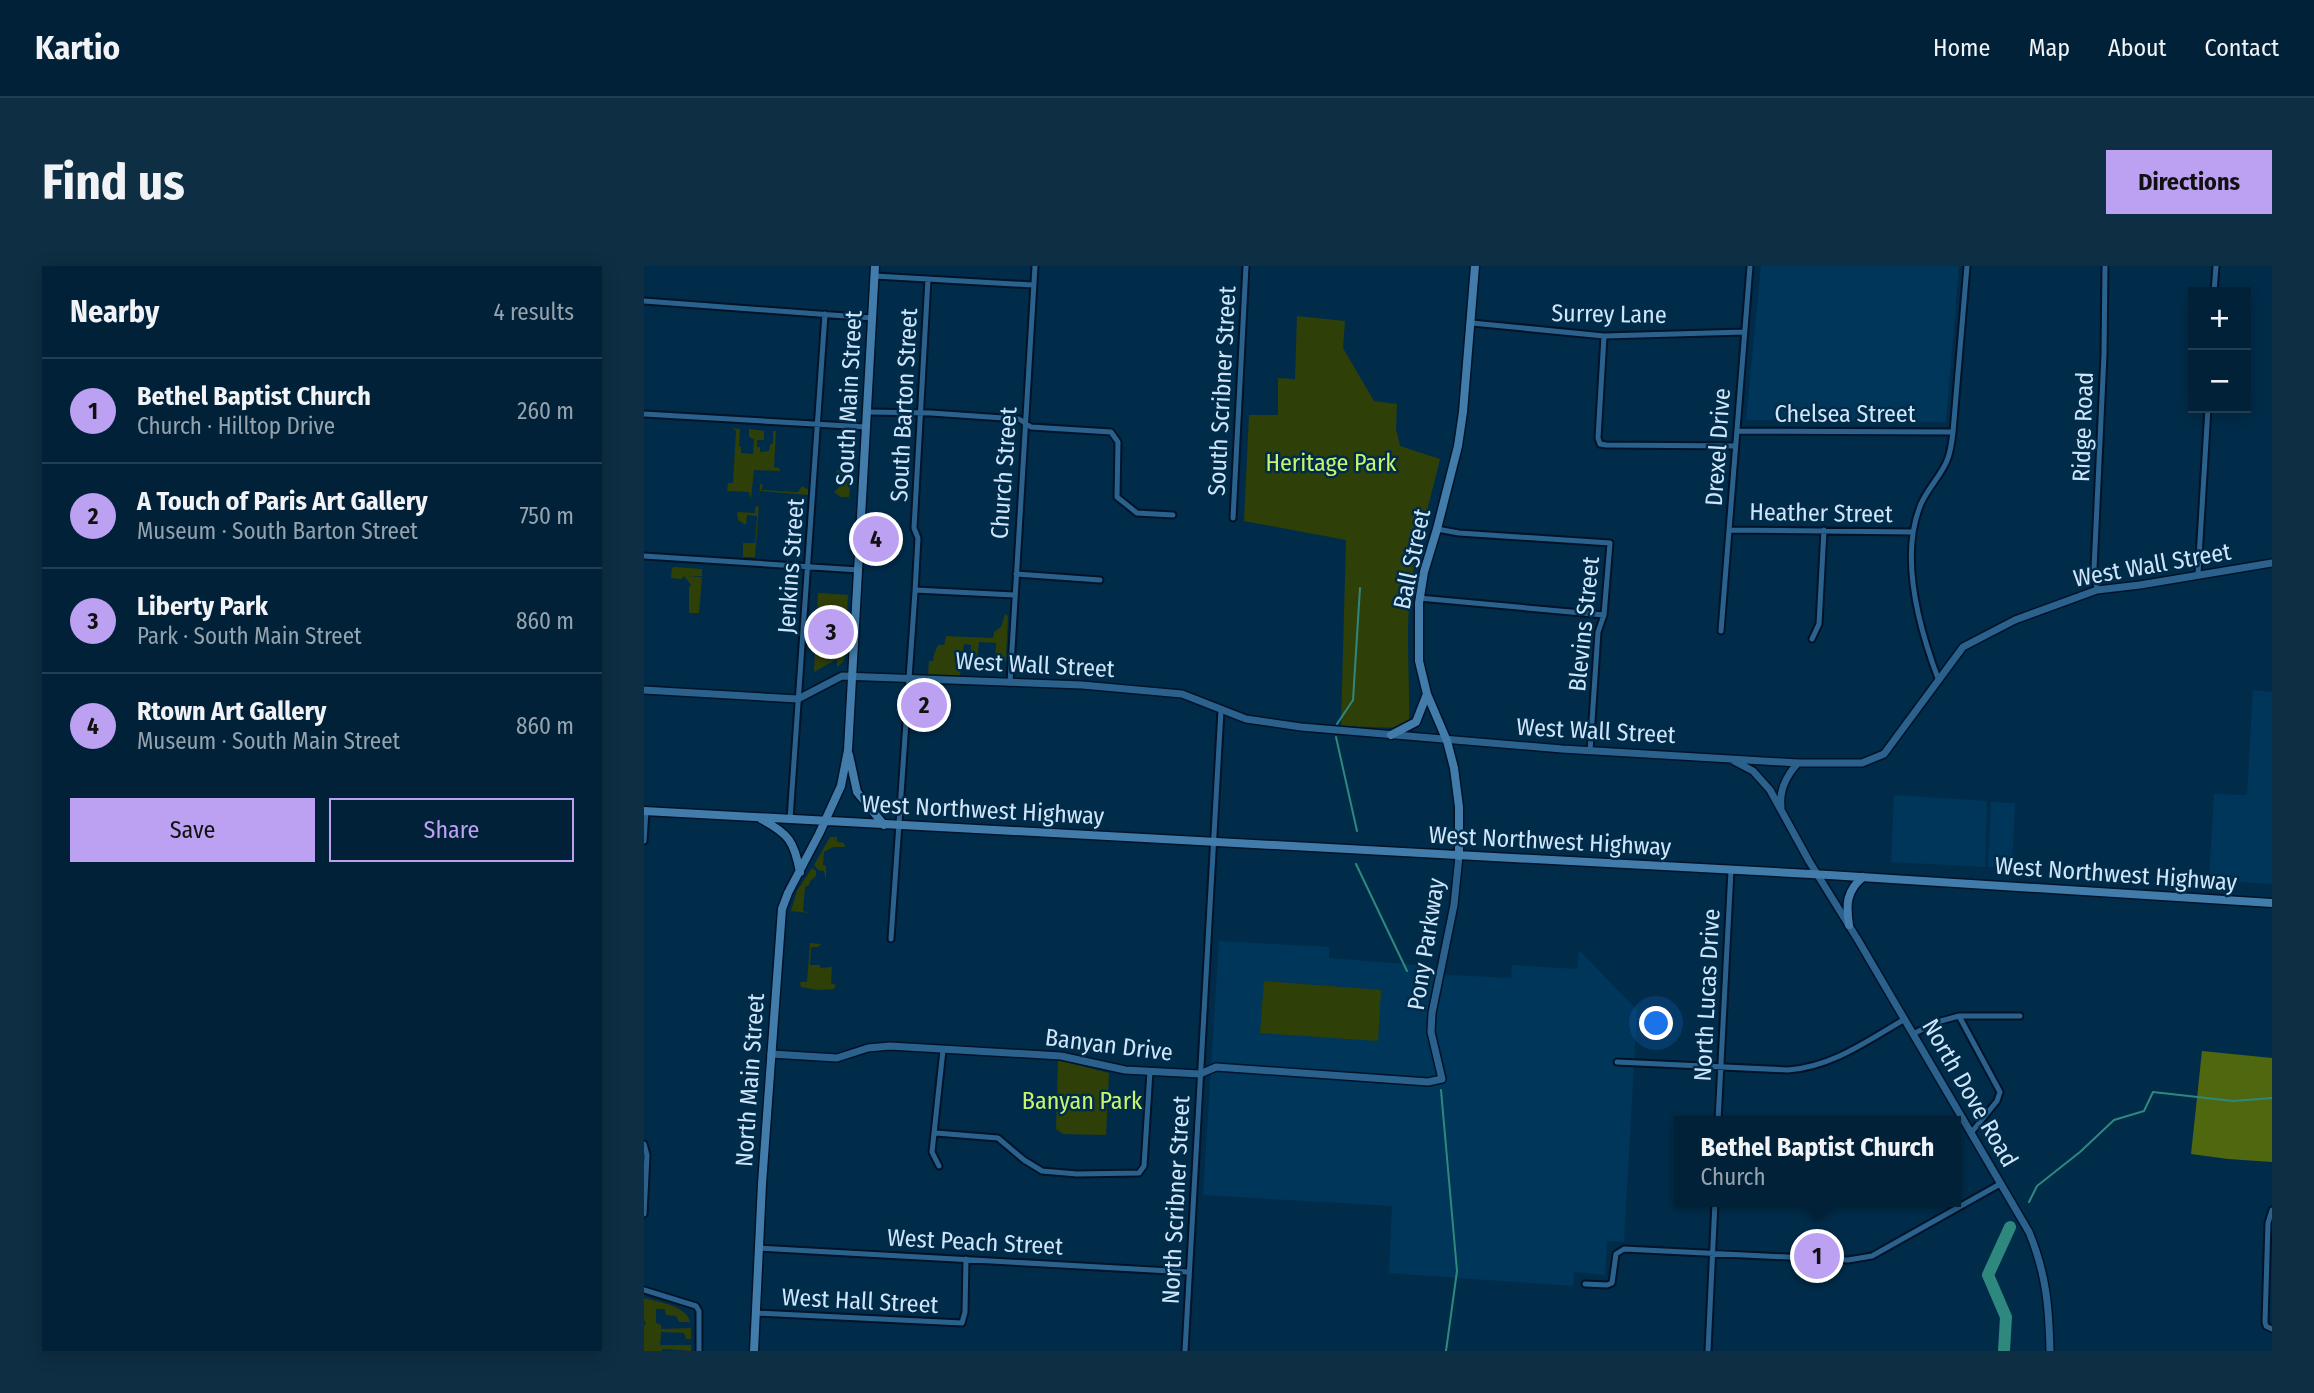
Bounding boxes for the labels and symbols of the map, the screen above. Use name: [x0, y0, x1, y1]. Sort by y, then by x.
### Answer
street label: South Scribner Street: [1203, 285, 1241, 497]
street label: Surrey Lane: [1551, 299, 1667, 329]
street label: South Barton Street: [885, 307, 923, 503]
street label: South Main Street: [830, 310, 868, 486]
street label: Ridge Road: [2067, 371, 2099, 483]
street label: Drexel Drive: [1700, 387, 1736, 507]
street label: Chelsea Street: [1774, 400, 1916, 428]
street label: Church Street: [985, 406, 1023, 540]
park label: Heritage Park: [1265, 449, 1397, 477]
street label: Jenkins Street: [772, 497, 810, 635]
street label: Heather Street: [1749, 498, 1893, 528]
street label: Ball Street: [1388, 506, 1436, 612]
pin: 4: [853, 513, 899, 565]
street label: West Wall Street: [2071, 537, 2233, 593]
street label: Blevins Street: [1563, 555, 1605, 693]
pin: 3: [808, 606, 854, 658]
street label: West Wall Street: [955, 647, 1115, 683]
pin: 2: [901, 679, 947, 731]
street label: West Wall Street: [1516, 713, 1676, 749]
street label: West Northwest Highway: [861, 790, 1105, 830]
street label: West Northwest Highway: [1428, 821, 1672, 861]
street label: West Northwest Highway: [1994, 852, 2238, 896]
street label: Pony Parkway: [1402, 876, 1450, 1012]
street label: North Lucas Drive: [1688, 908, 1726, 1082]
street label: North Main Street: [730, 992, 770, 1168]
your location: [1639, 1006, 1673, 1040]
street label: North Dove Road: [1916, 1014, 2024, 1172]
street label: Banyan Drive: [1043, 1023, 1175, 1067]
park label: Banyan Park: [1022, 1087, 1143, 1115]
street label: North Scribner Street: [1157, 1095, 1195, 1305]
street label: West Peach Street: [886, 1223, 1064, 1261]
pin: 1: [1794, 1230, 1840, 1282]
street label: West Hall Street: [781, 1283, 939, 1319]

